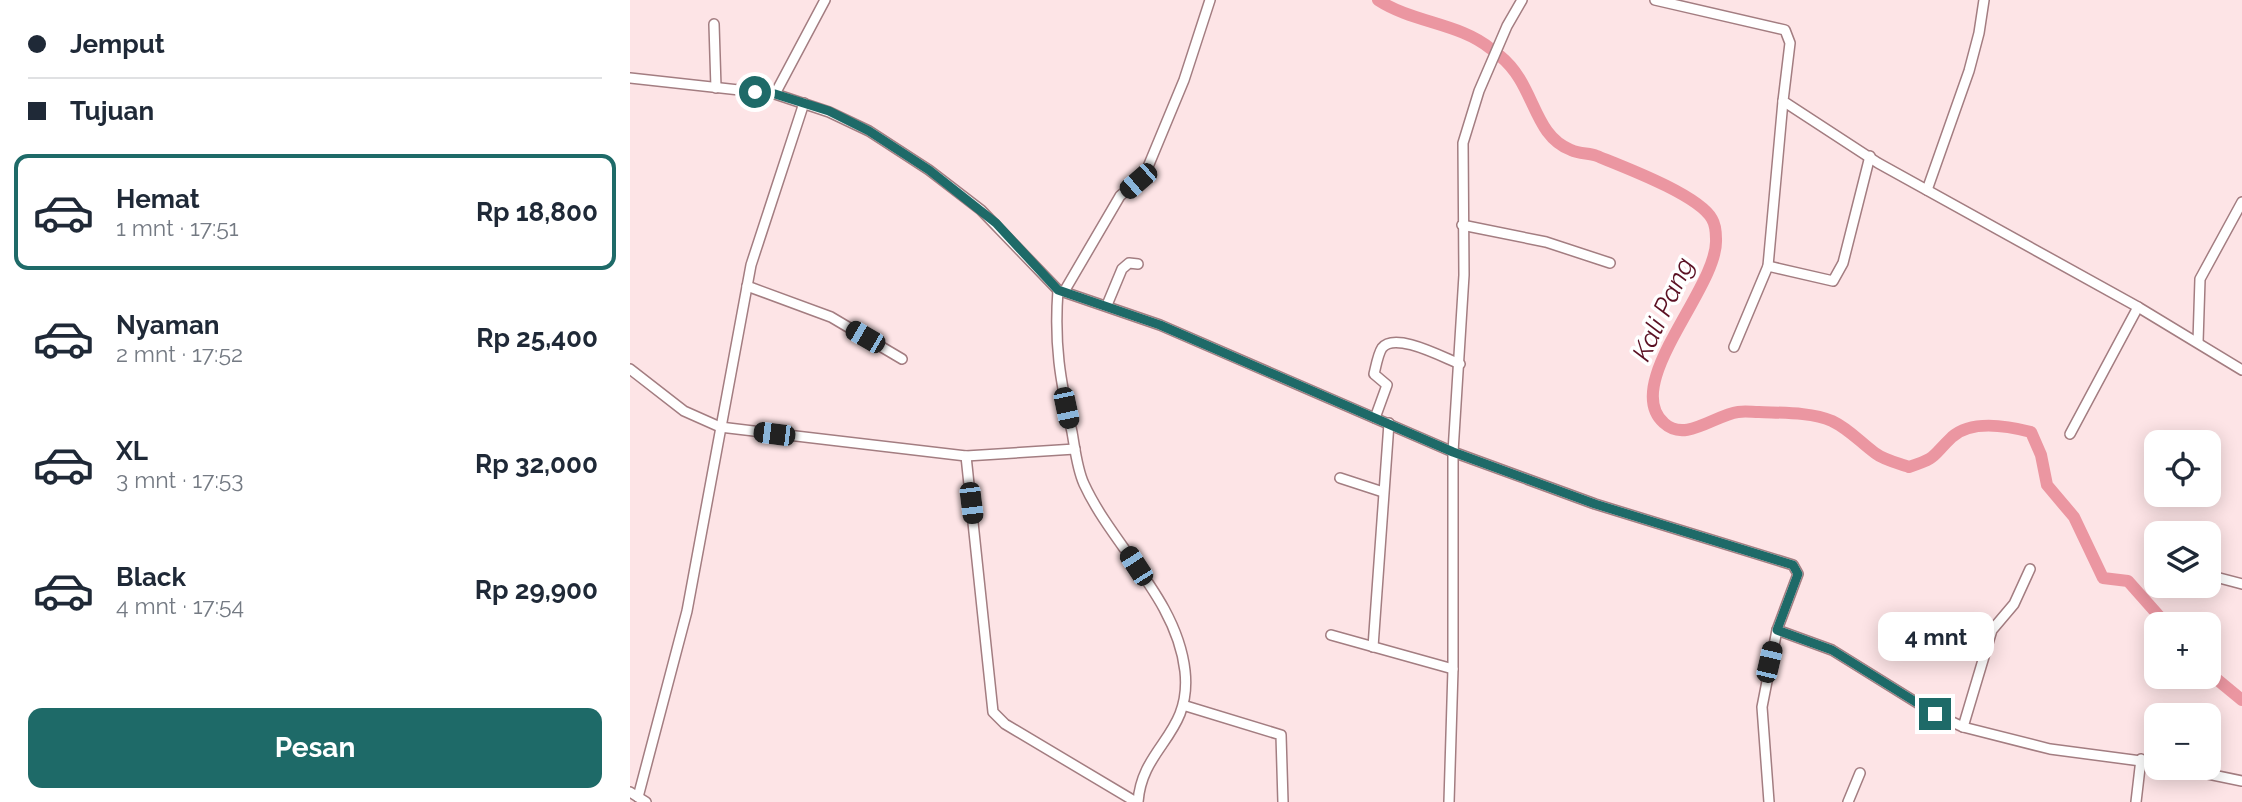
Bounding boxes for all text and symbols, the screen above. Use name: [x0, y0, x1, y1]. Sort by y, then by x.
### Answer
text: Jemput: [70, 29, 165, 59]
route start: [739, 76, 771, 108]
text: Tujuan: [70, 96, 154, 126]
car: [1116, 159, 1161, 203]
icon: car: [32, 181, 95, 244]
text: Hemat: [116, 184, 200, 214]
text: Rp 18,800: [476, 197, 598, 227]
text: 1 mnt · 17:51: [116, 214, 239, 241]
water label: Kali Pang: [1626, 253, 1700, 365]
icon: car: [32, 307, 95, 370]
text: Nyaman: [116, 310, 220, 340]
car: [842, 317, 889, 357]
text: Rp 25,400: [476, 323, 598, 353]
text: 2 mnt · 17:52: [116, 340, 243, 367]
car: [1052, 385, 1081, 431]
car: [752, 421, 797, 447]
map controls: [2144, 430, 2221, 780]
button: locate: [2144, 430, 2221, 507]
icon: car: [32, 433, 95, 496]
text: XL: [116, 436, 148, 466]
text: Rp 32,000: [475, 449, 598, 479]
text: 3 mnt · 17:53: [116, 466, 244, 493]
car: [959, 481, 984, 525]
button: layers: [2144, 521, 2221, 598]
car: [1116, 543, 1157, 589]
icon: car: [32, 559, 95, 622]
text: Black: [116, 562, 186, 592]
text: Rp 29,900: [475, 575, 598, 605]
text: 4 mnt · 17:54: [116, 592, 244, 619]
callout: 4 mnt: [1877, 612, 1993, 662]
button: +: [2144, 612, 2221, 689]
text: 4 mnt: [1905, 623, 1967, 650]
car: [1755, 639, 1784, 685]
route end: [1919, 698, 1951, 730]
button: −: [2144, 703, 2221, 780]
button: Pesan: [28, 708, 602, 788]

